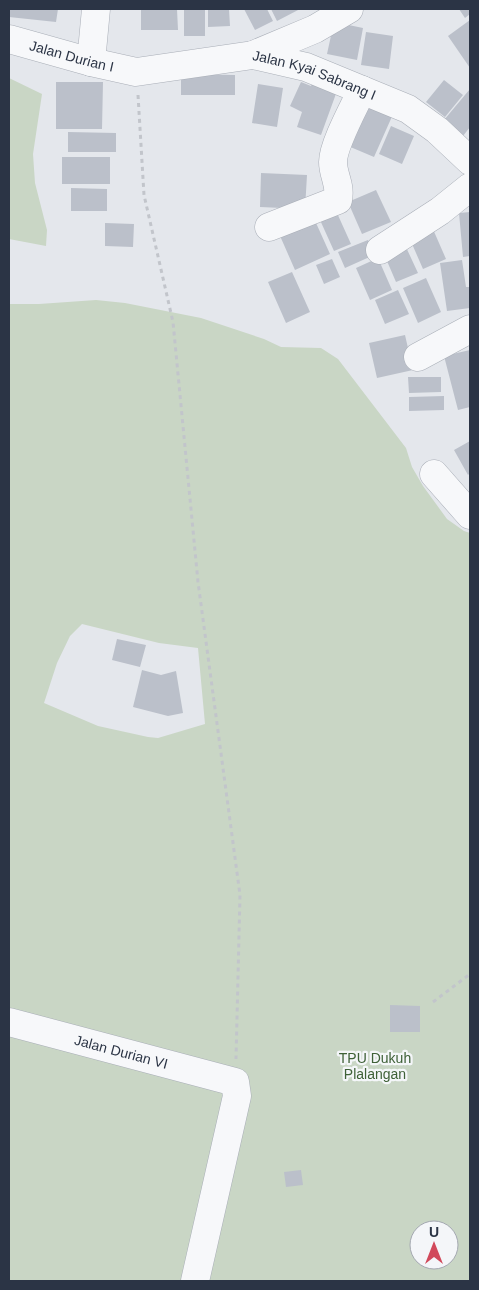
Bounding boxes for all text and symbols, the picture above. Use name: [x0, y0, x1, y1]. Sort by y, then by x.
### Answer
street label: Jalan Durian I: [28, 37, 115, 75]
street label: Jalan Kyai Sabrang I: [251, 47, 378, 103]
street label: Jalan Durian VI: [73, 1032, 169, 1072]
park label: TPU Dukuh Plalangan: [339, 1050, 411, 1082]
north arrow: [409, 1220, 459, 1270]
text: U: [429, 1224, 439, 1240]

